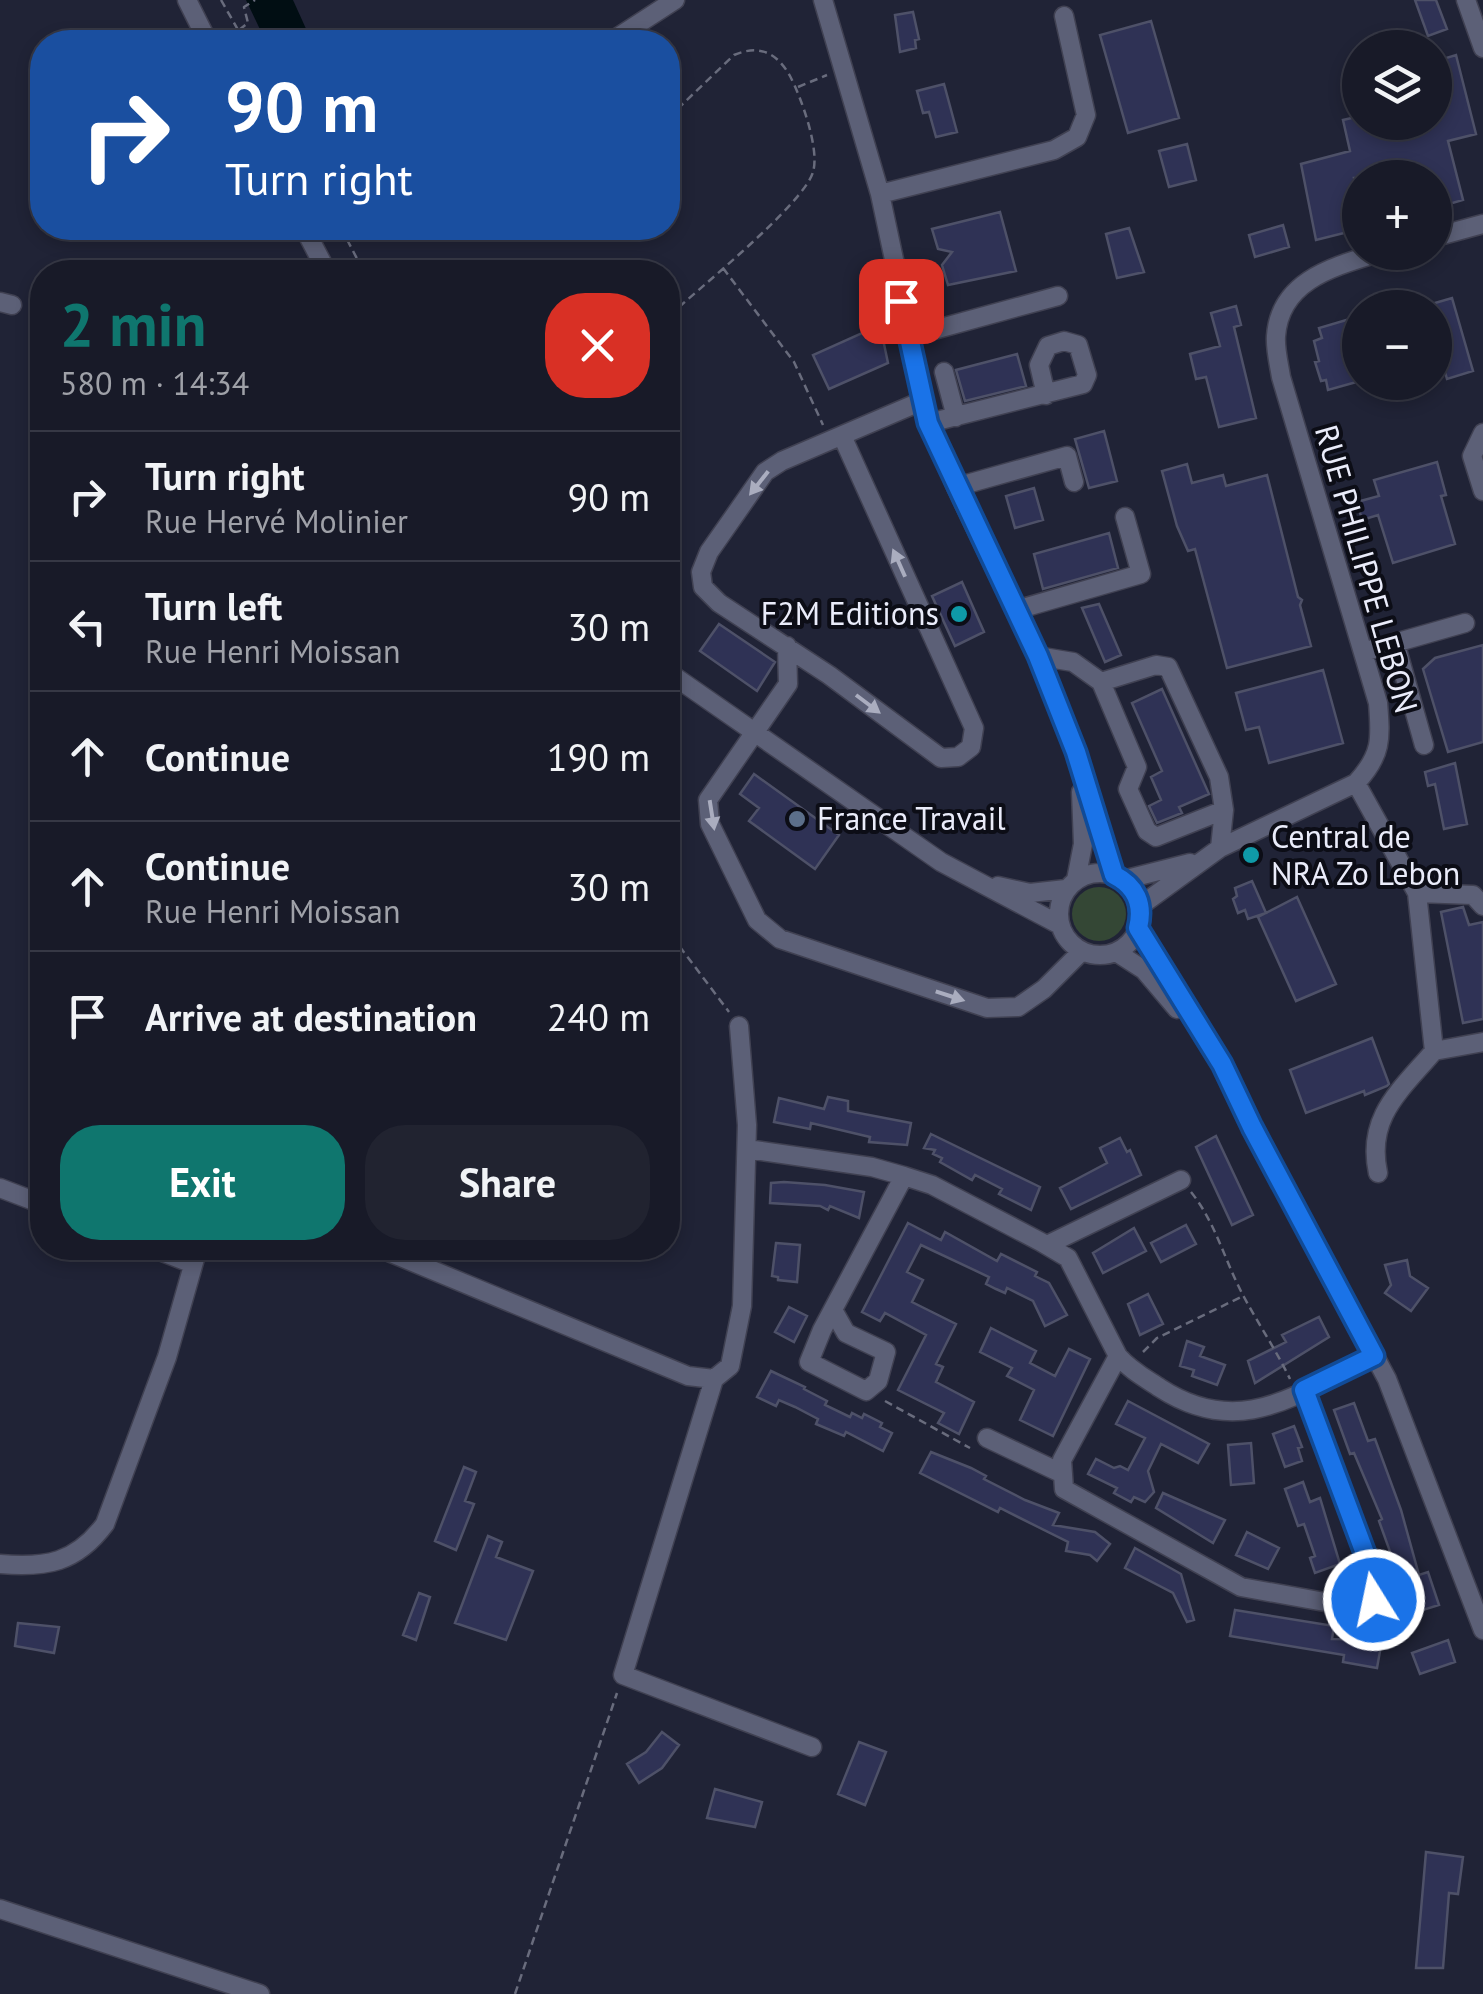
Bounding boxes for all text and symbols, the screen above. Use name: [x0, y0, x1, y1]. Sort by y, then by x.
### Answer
map controls: [1342, 30, 1452, 400]
button: layers: [1342, 30, 1452, 140]
text: 90 m: [225, 61, 378, 151]
icon: right: [60, 70, 190, 200]
text: Turn right: [225, 149, 413, 207]
button: +: [1342, 160, 1452, 270]
pin: [859, 259, 944, 344]
icon: arrive: [874, 274, 929, 329]
text: 2 min: [60, 285, 206, 363]
button: −: [1342, 290, 1452, 400]
button: close: [545, 293, 650, 398]
text: 580 m · 14:34: [60, 362, 249, 404]
street label: RUE PHILIPPE LEBON: [1306, 420, 1428, 717]
text: Turn right: [145, 451, 305, 500]
icon: right: [60, 469, 115, 524]
one-way arrow: [749, 470, 770, 495]
text: 90 m: [568, 472, 650, 521]
text: Rue Hervé Molinier: [145, 500, 408, 542]
one-way arrow: [891, 548, 908, 577]
text: Turn left: [145, 581, 282, 630]
place label: F2M Editions: [761, 592, 939, 634]
icon: left: [60, 599, 115, 654]
text: 30 m: [568, 602, 650, 651]
marker: F2M Editions: [948, 603, 970, 625]
text: Rue Henri Moissan: [145, 630, 400, 672]
one-way arrow: [855, 694, 881, 714]
icon: ahead: [60, 729, 115, 784]
text: Continue: [145, 732, 290, 781]
text: 190 m: [547, 732, 650, 781]
place label: France Travail: [817, 797, 1006, 839]
one-way arrow: [704, 800, 720, 831]
marker: France Travail: [786, 808, 808, 830]
place label: Central de NRA Zo Lebon: [1271, 815, 1460, 894]
text: Continue: [145, 841, 290, 890]
marker: Central de NRA Zo Lebon: [1240, 844, 1262, 866]
icon: ahead: [60, 859, 115, 914]
text: 30 m: [568, 862, 650, 911]
text: Rue Henri Moissan: [145, 890, 400, 932]
icon: arrive: [60, 989, 115, 1044]
one-way arrow: [936, 989, 966, 1004]
text: Arrive at destination: [145, 992, 477, 1041]
text: 240 m: [547, 992, 650, 1041]
button: Exit: [60, 1125, 345, 1240]
button: Share: [365, 1125, 650, 1240]
position arrow: [1322, 1548, 1426, 1652]

